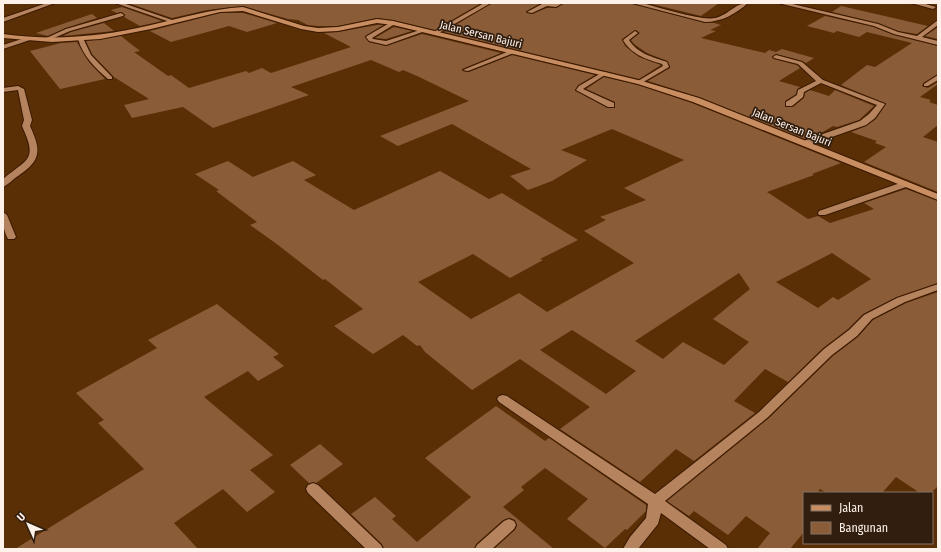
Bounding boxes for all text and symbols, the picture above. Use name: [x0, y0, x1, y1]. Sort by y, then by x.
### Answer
street label: Jalan Sersan Bajuri: [438, 18, 524, 51]
street label: Jalan Sersan Bajuri: [750, 106, 834, 149]
legend: [803, 492, 933, 544]
text: Jalan: [839, 501, 863, 515]
north arrow: [8, 504, 48, 544]
text: U: [14, 510, 28, 524]
text: Bangunan: [839, 521, 888, 535]

